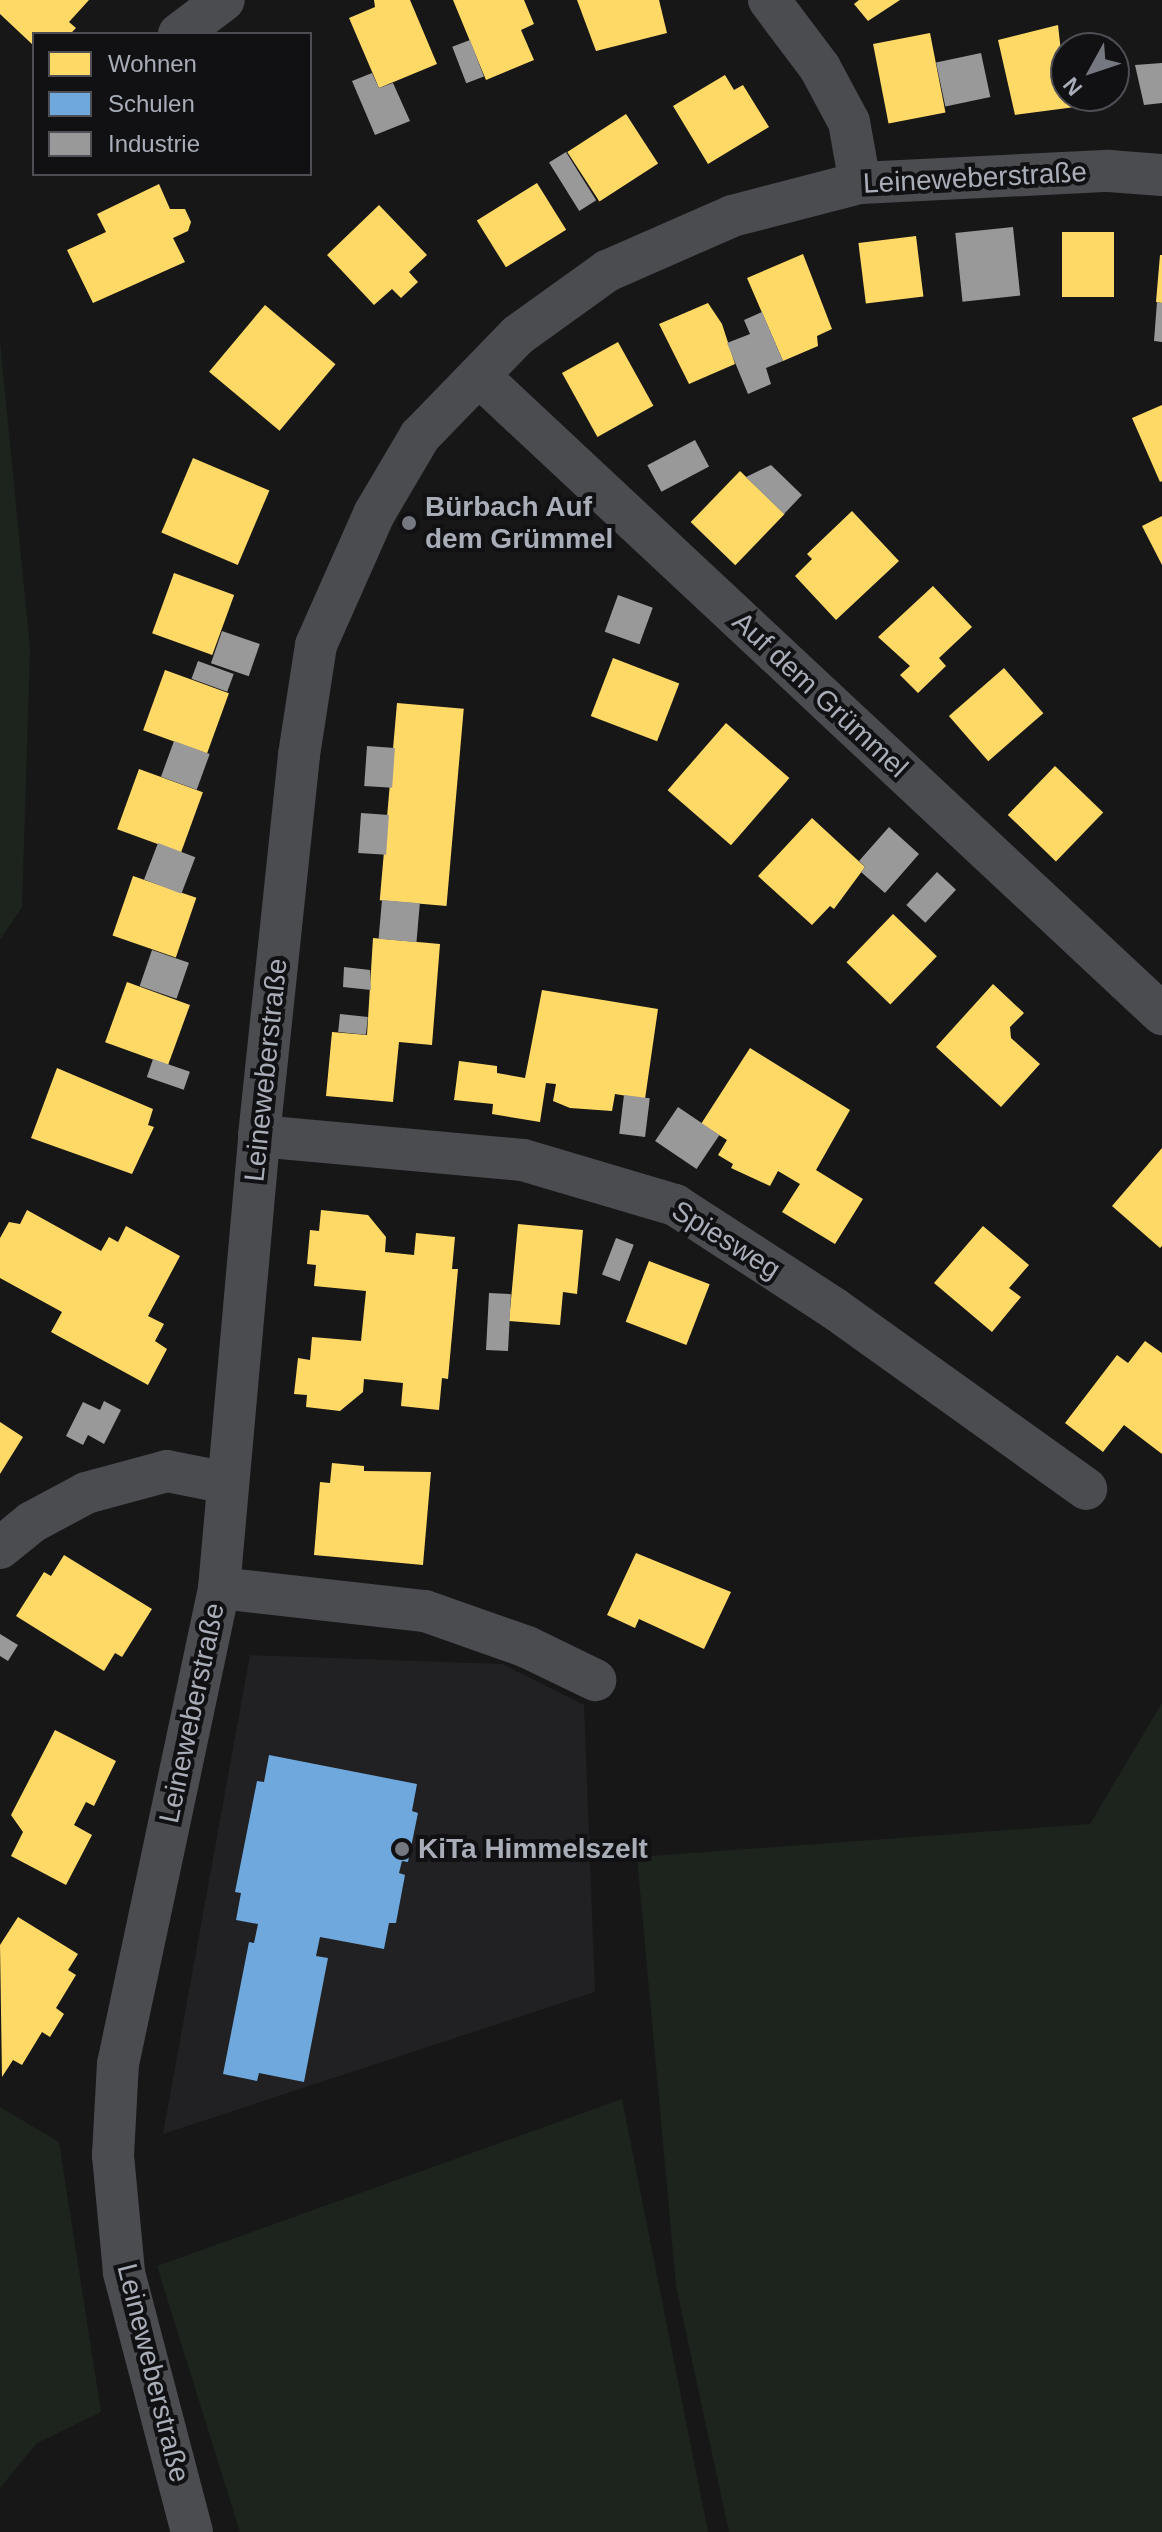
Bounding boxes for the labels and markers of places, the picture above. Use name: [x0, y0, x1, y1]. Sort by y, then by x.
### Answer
place label: Bürbach Auf dem Grümmel: [425, 490, 613, 556]
marker: Bürbach Auf dem Grümmel: [400, 514, 418, 532]
place label: KiTa Himmelszelt: [418, 1832, 648, 1866]
marker: KiTa Himmelszelt: [393, 1840, 411, 1858]

